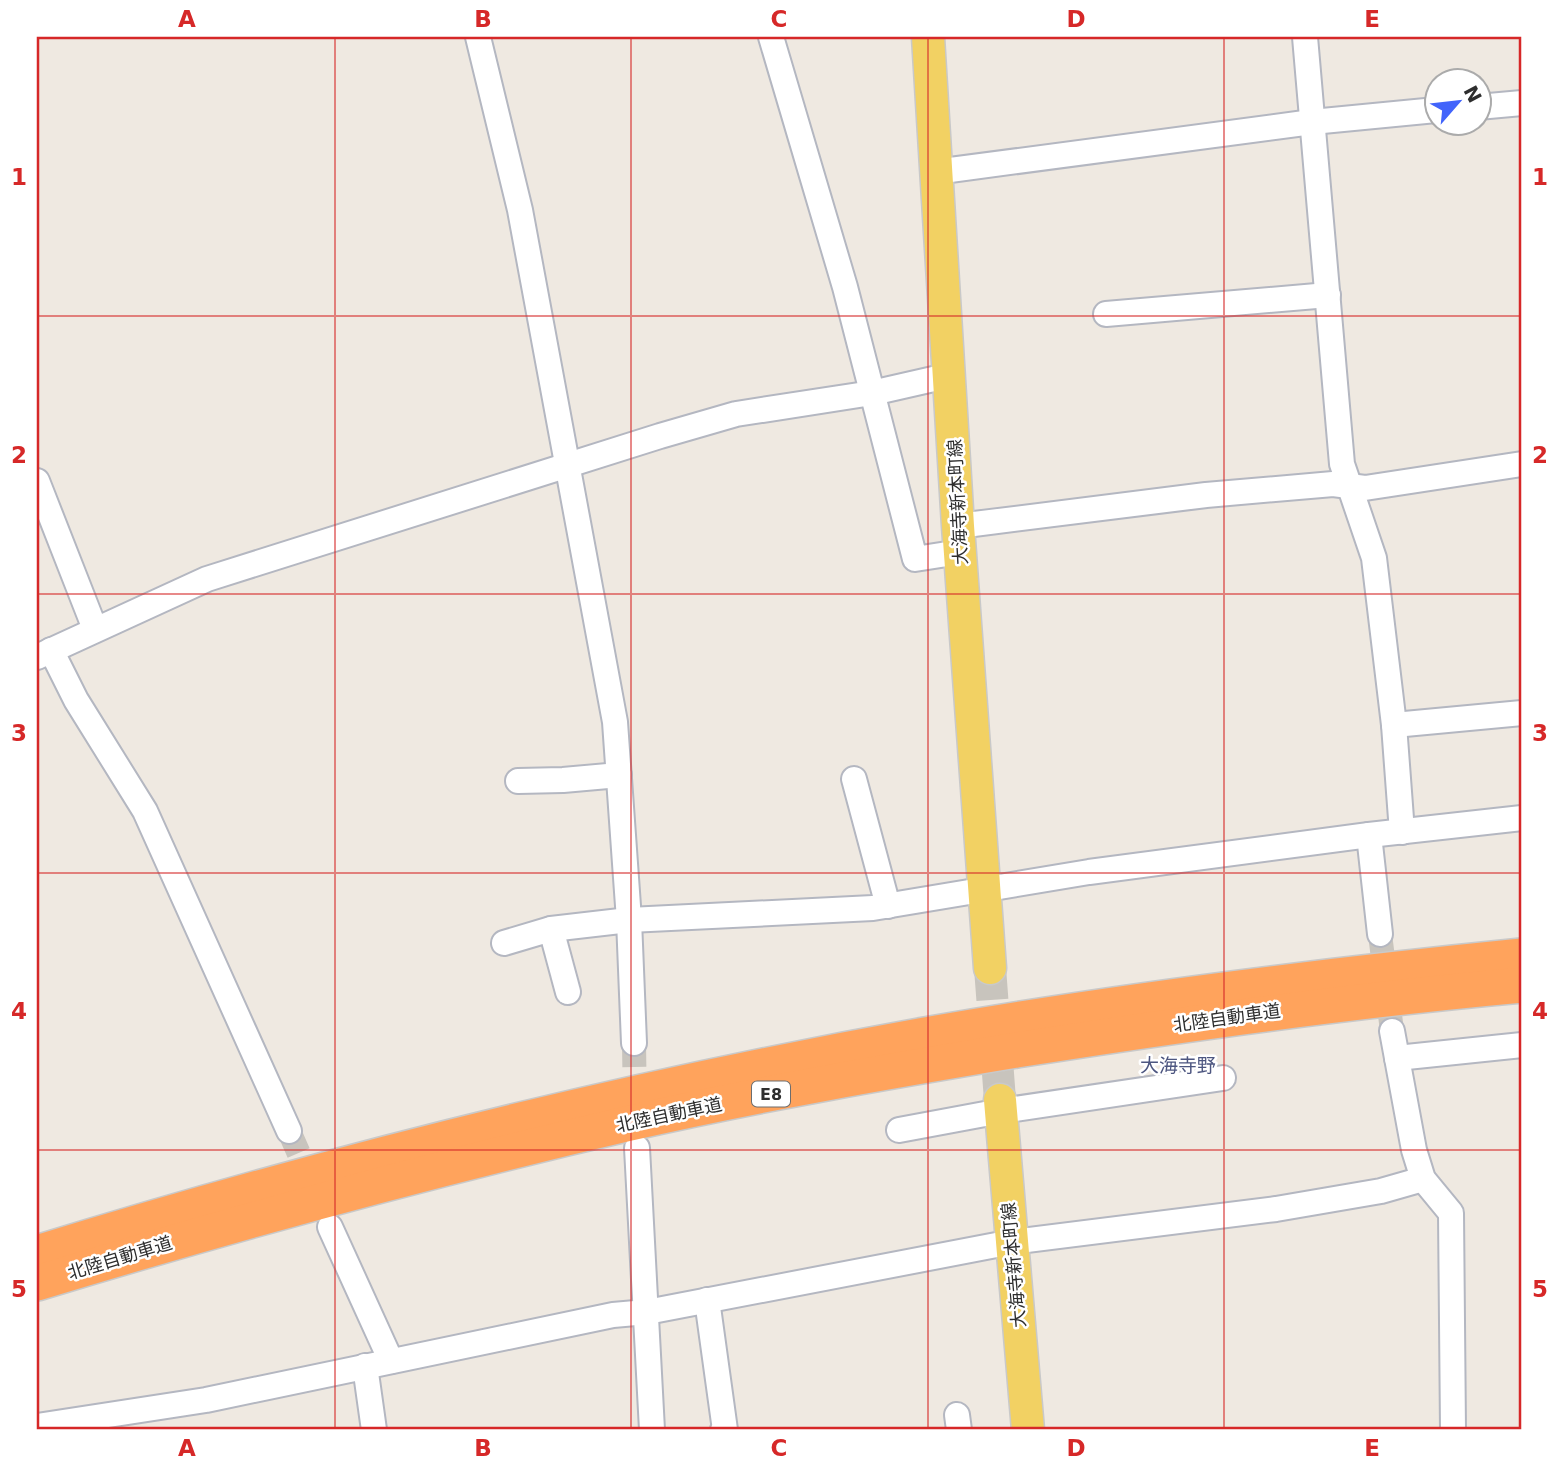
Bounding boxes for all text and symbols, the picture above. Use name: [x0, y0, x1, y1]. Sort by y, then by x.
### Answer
text: A: [178, 6, 196, 32]
text: B: [474, 6, 492, 32]
text: C: [771, 6, 787, 32]
text: D: [1066, 6, 1086, 32]
text: E: [1364, 6, 1380, 32]
north arrow: [1422, 66, 1492, 136]
text: N: [1460, 82, 1486, 106]
text: 1: [11, 164, 27, 190]
text: 1: [1532, 164, 1548, 190]
street label: 大海寺新本町線: [944, 439, 971, 565]
text: 2: [11, 442, 27, 468]
text: 2: [1532, 442, 1548, 468]
text: 3: [11, 720, 27, 746]
text: 3: [1532, 720, 1548, 746]
text: 4: [11, 998, 27, 1024]
text: 4: [1532, 998, 1548, 1024]
street label: 北陸自動車道: [1172, 1000, 1282, 1035]
district label: 大海寺野: [1140, 1054, 1216, 1076]
road number: E8: [752, 1082, 790, 1106]
street label: 北陸自動車道: [614, 1093, 724, 1136]
street label: 大海寺新本町線: [998, 1201, 1029, 1329]
street label: 北陸自動車道: [65, 1232, 175, 1283]
text: 5: [11, 1276, 27, 1302]
text: 5: [1532, 1276, 1548, 1302]
text: A: [178, 1435, 196, 1461]
text: B: [474, 1435, 492, 1461]
text: C: [771, 1435, 787, 1461]
text: D: [1066, 1435, 1086, 1461]
text: E: [1364, 1435, 1380, 1461]

